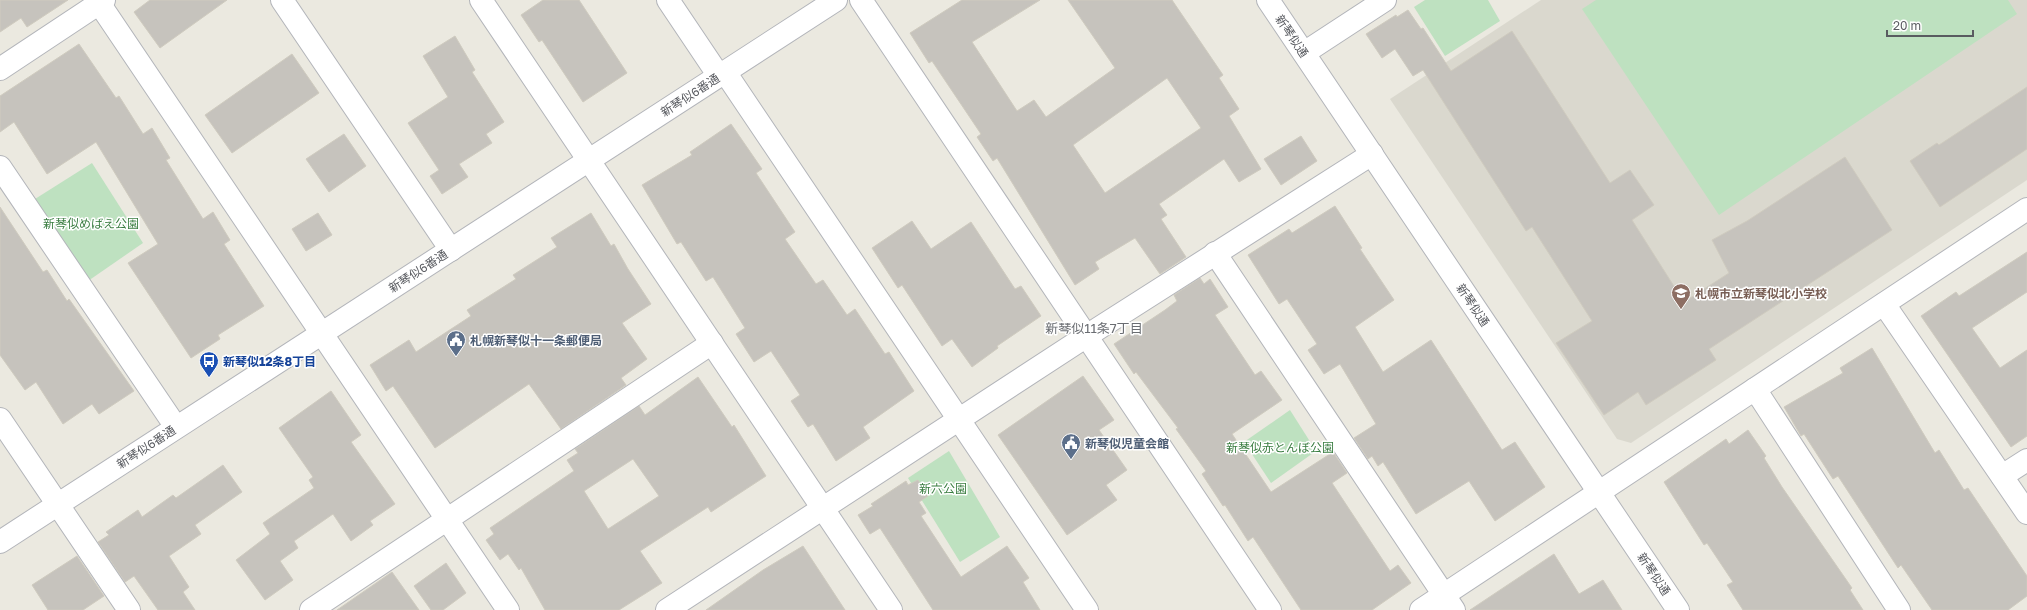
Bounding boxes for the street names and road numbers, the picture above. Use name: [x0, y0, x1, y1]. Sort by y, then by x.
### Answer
street label: 新琴似通: [1272, 12, 1312, 60]
street label: 新琴似6番通: [658, 70, 722, 120]
street label: 新琴似6番通: [386, 246, 450, 296]
street label: 新琴似通: [1453, 281, 1493, 329]
street label: 新琴似6番通: [114, 422, 178, 472]
street label: 新琴似通: [1634, 550, 1674, 598]

